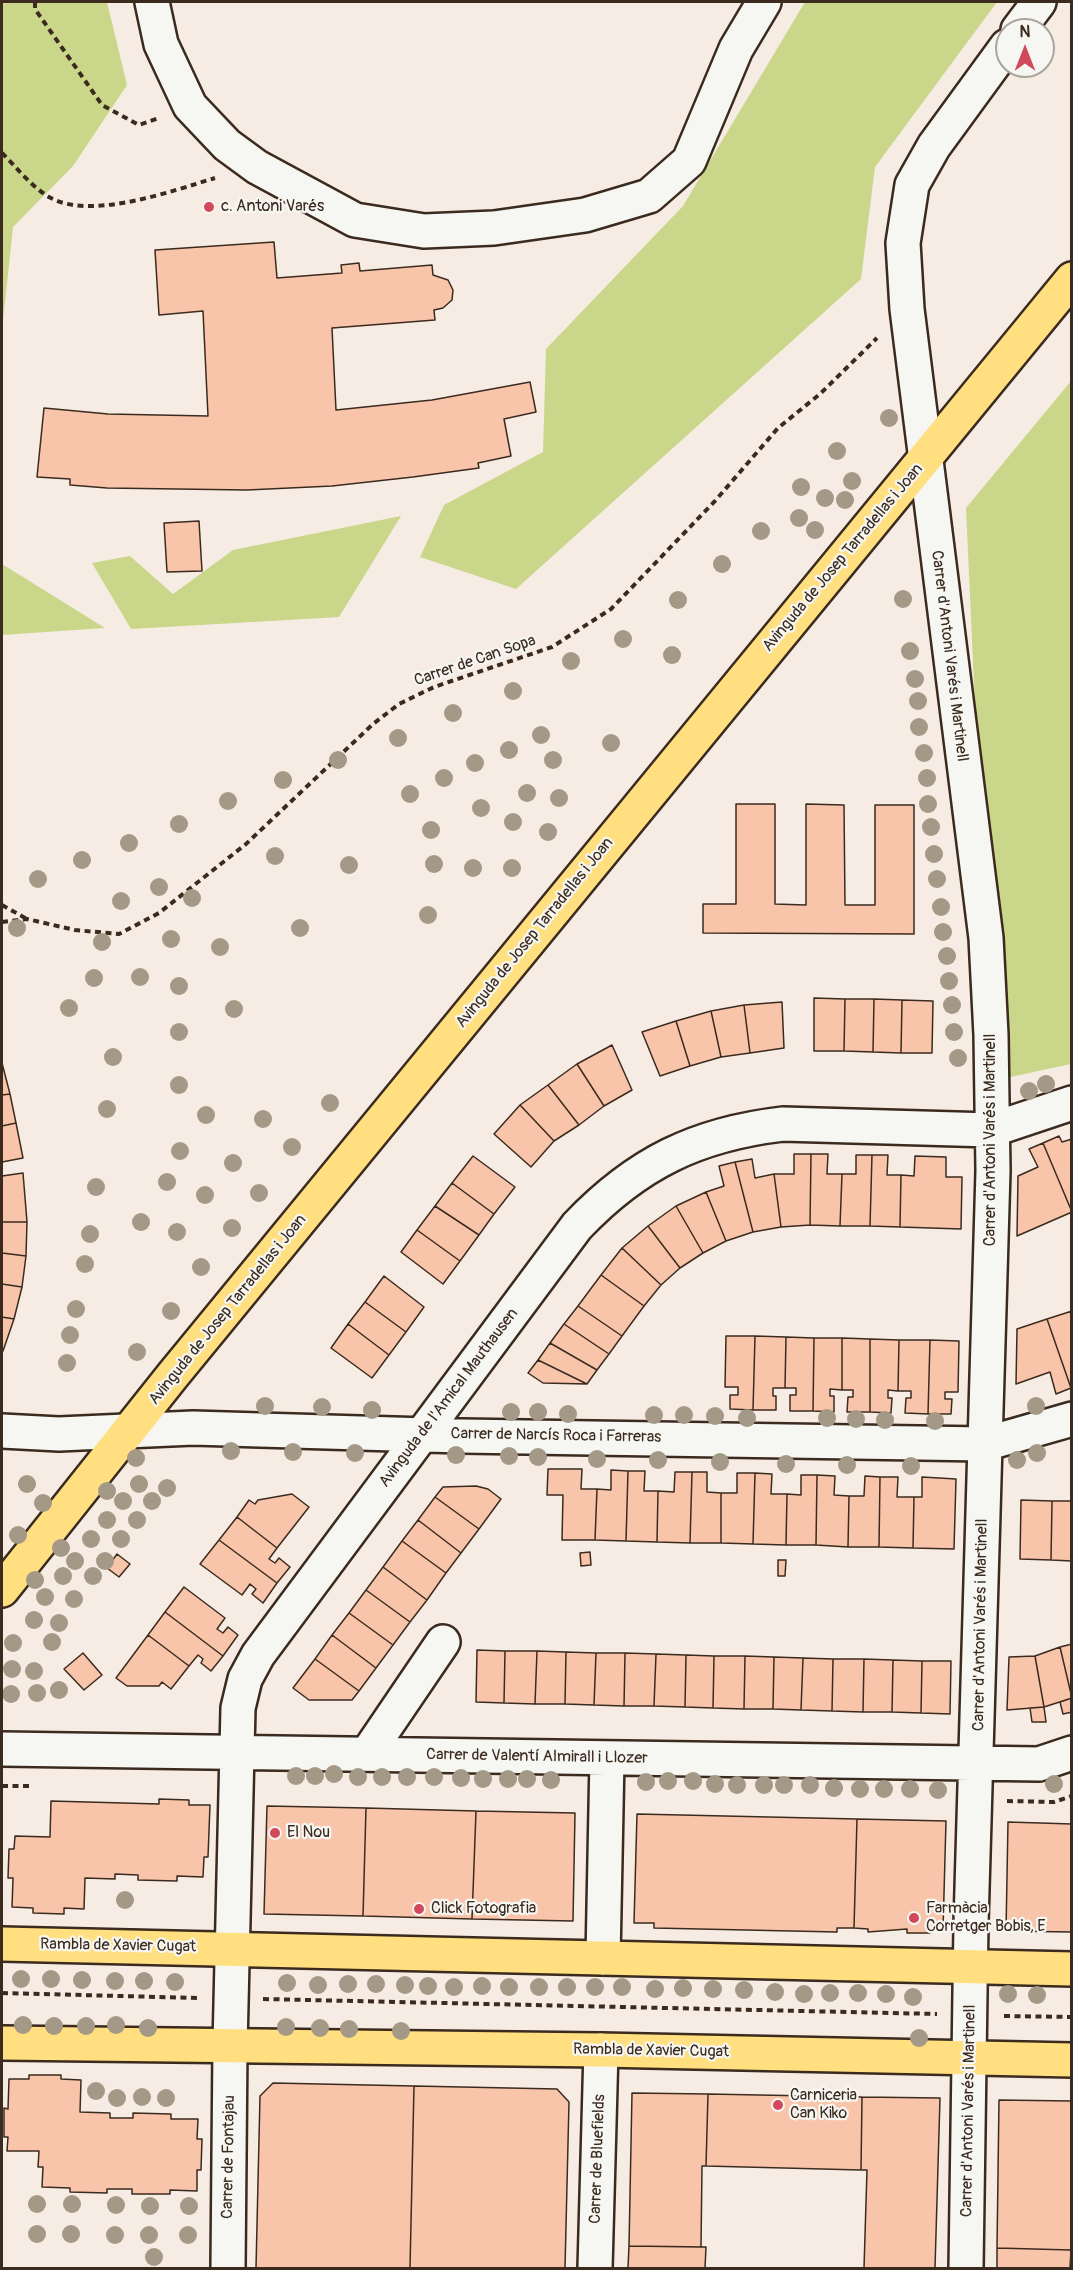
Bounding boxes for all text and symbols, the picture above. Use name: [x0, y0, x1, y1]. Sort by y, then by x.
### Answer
north arrow: [995, 18, 1055, 78]
text: N: [1020, 22, 1030, 42]
place label: c. Antoni Varés: [221, 197, 324, 217]
marker: c. Antoni Varés: [202, 200, 216, 214]
street label: Avinguda de Josep Tarradellas i Joan: [759, 460, 927, 656]
street label: Carrer d'Antoni Varés i Martinell: [927, 549, 971, 763]
street label: Carrer de Can Sopa: [412, 631, 538, 691]
street label: Avinguda de Josep Tarradellas i Joan: [452, 834, 618, 1032]
street label: Carrer d'Antoni Varés i Martinell: [981, 1034, 1001, 1246]
street label: Avinguda de Josep Tarradellas i Joan: [145, 1211, 311, 1409]
street label: Avinguda de l'Amical Mauthausen: [375, 1305, 523, 1491]
street label: Carrer de Narcís Roca i Farreras: [451, 1425, 661, 1447]
street label: Carrer d'Antoni Varés i Martinell: [970, 1519, 992, 1731]
street label: Carrer de Valentí Almirall i Llozer: [426, 1745, 648, 1769]
place label: El Nou: [287, 1823, 330, 1843]
marker: El Nou: [268, 1826, 282, 1840]
place label: Click Fotografia: [431, 1899, 536, 1919]
place label: Farmàcia Corretger Bobis, E: [926, 1899, 1046, 1937]
marker: Click Fotografia: [412, 1902, 426, 1916]
marker: Farmàcia Corretger Bobis, E: [907, 1911, 921, 1925]
street label: Rambla de Xavier Cugat: [40, 1935, 196, 1957]
street label: Carrer d'Antoni Varés i Martinell: [958, 2005, 980, 2217]
street label: Rambla de Xavier Cugat: [573, 2040, 729, 2062]
place label: Carniceria Can Kiko: [790, 2086, 857, 2124]
street label: Carrer de Bluefields: [586, 2094, 610, 2224]
street label: Carrer de Fontajau: [218, 2095, 240, 2219]
marker: Carniceria Can Kiko: [771, 2098, 785, 2112]

